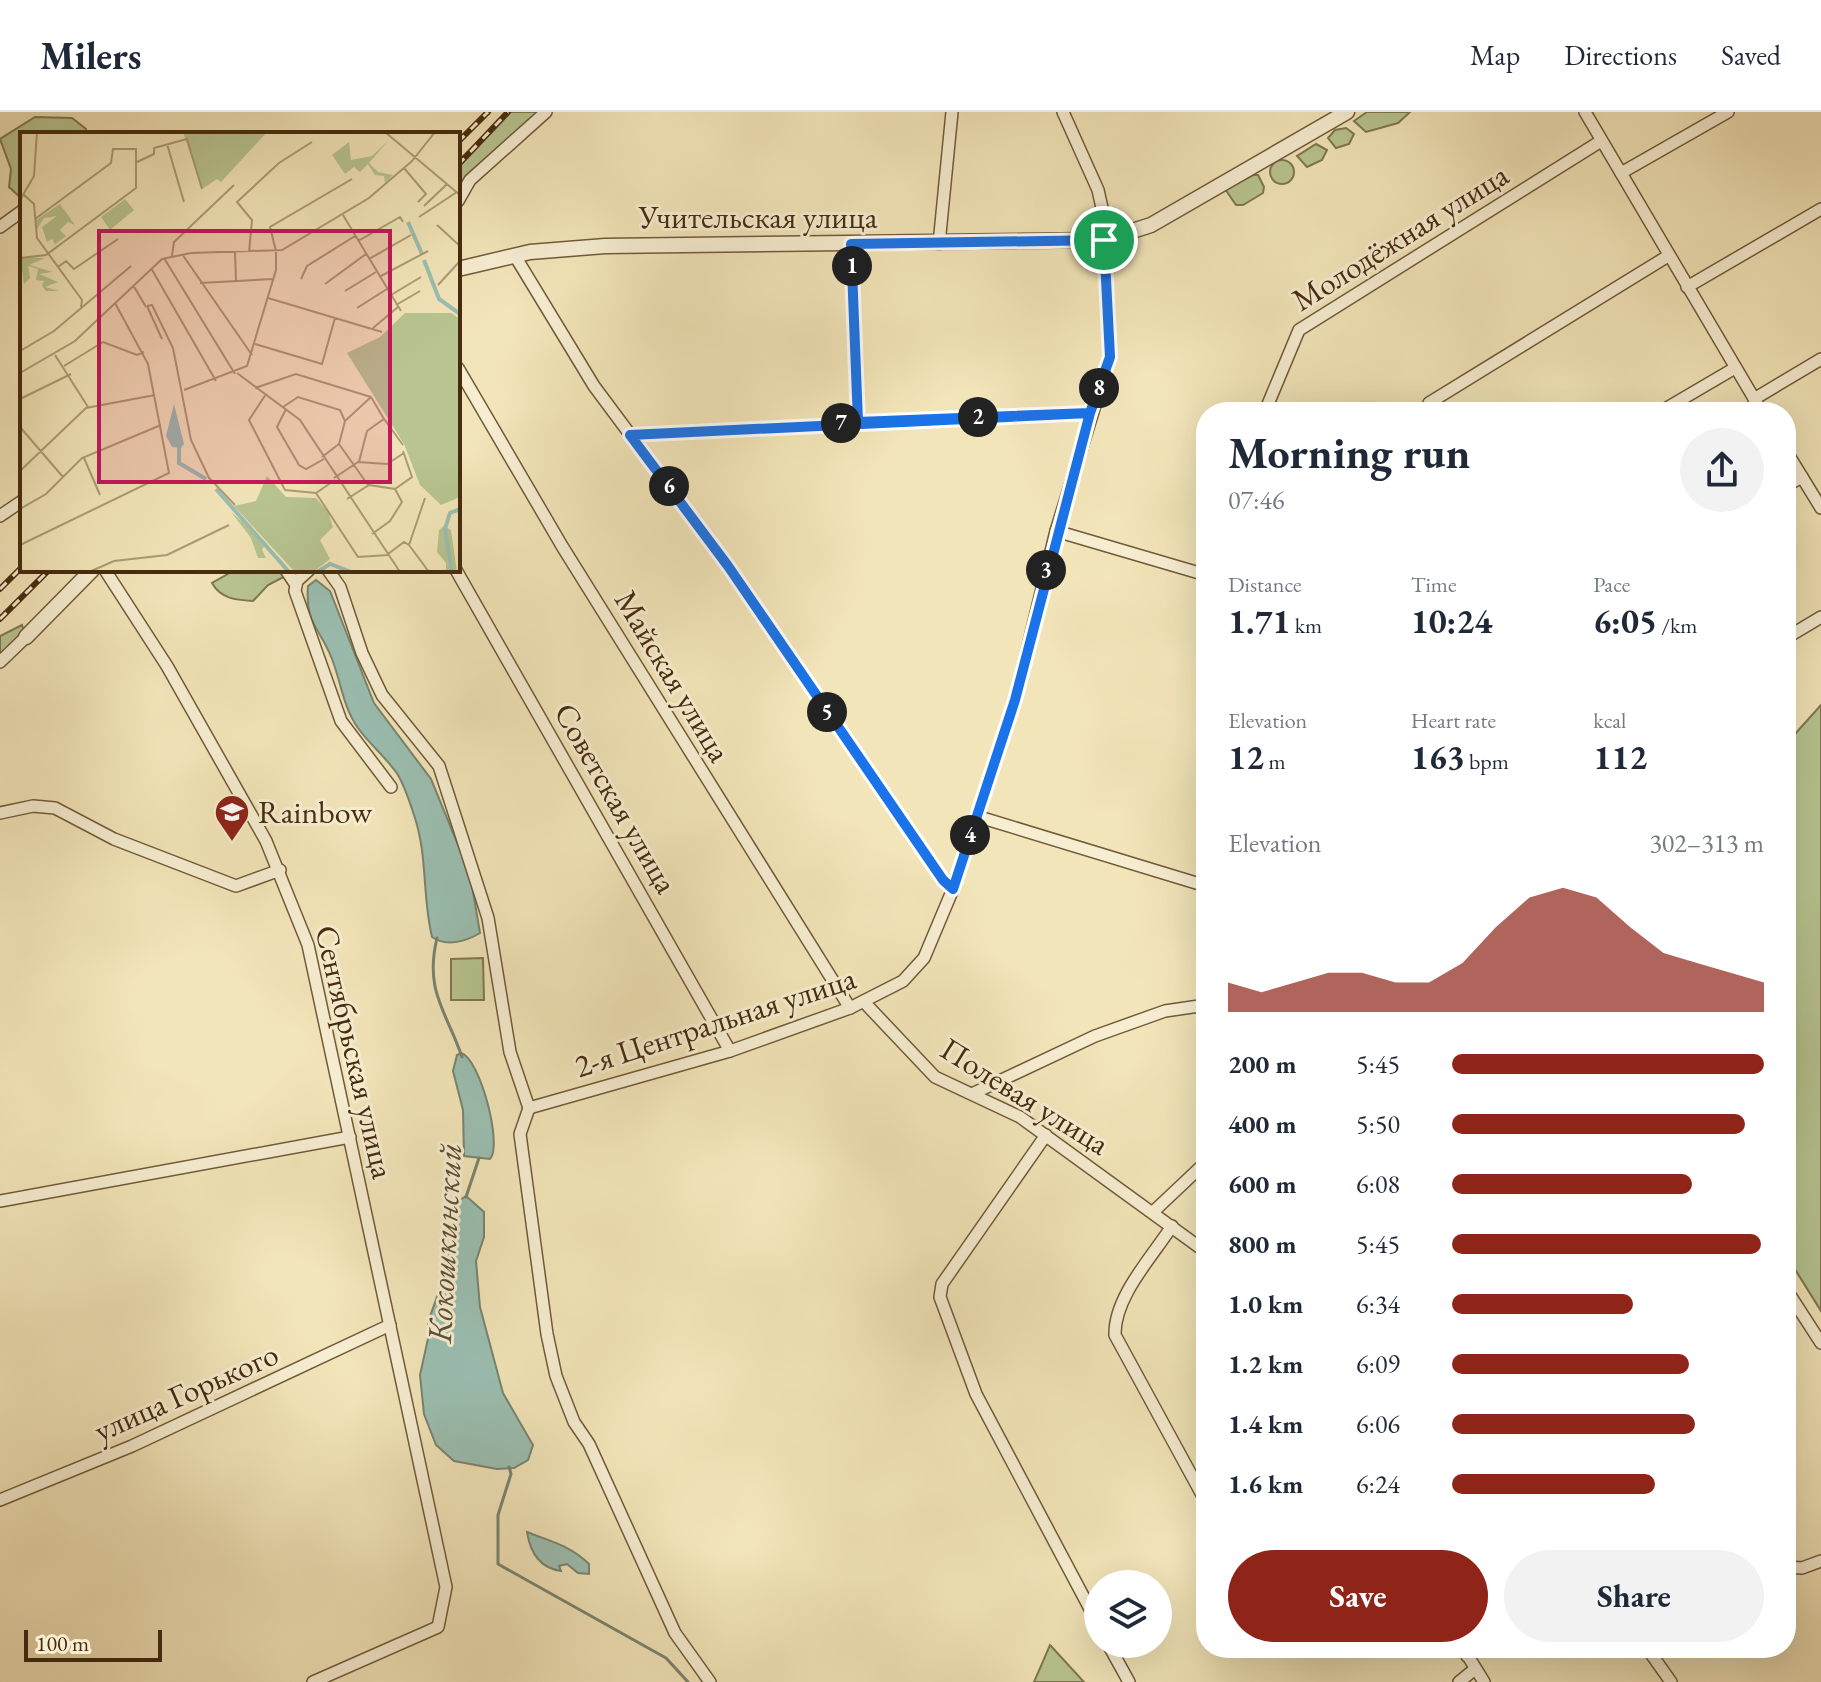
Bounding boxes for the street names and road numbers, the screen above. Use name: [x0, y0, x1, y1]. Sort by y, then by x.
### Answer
street label: Молодёжная улица: [1284, 153, 1516, 320]
street label: Учительская улица: [638, 196, 878, 238]
street label: Майская улица: [605, 582, 741, 770]
street label: Советская улица: [544, 695, 688, 901]
street label: Сентябрьская улица: [305, 921, 405, 1183]
street label: 2-я Центральная улица: [569, 957, 861, 1087]
street label: Полевая улица: [933, 1028, 1117, 1165]
street label: улица Горького: [87, 1333, 285, 1451]

